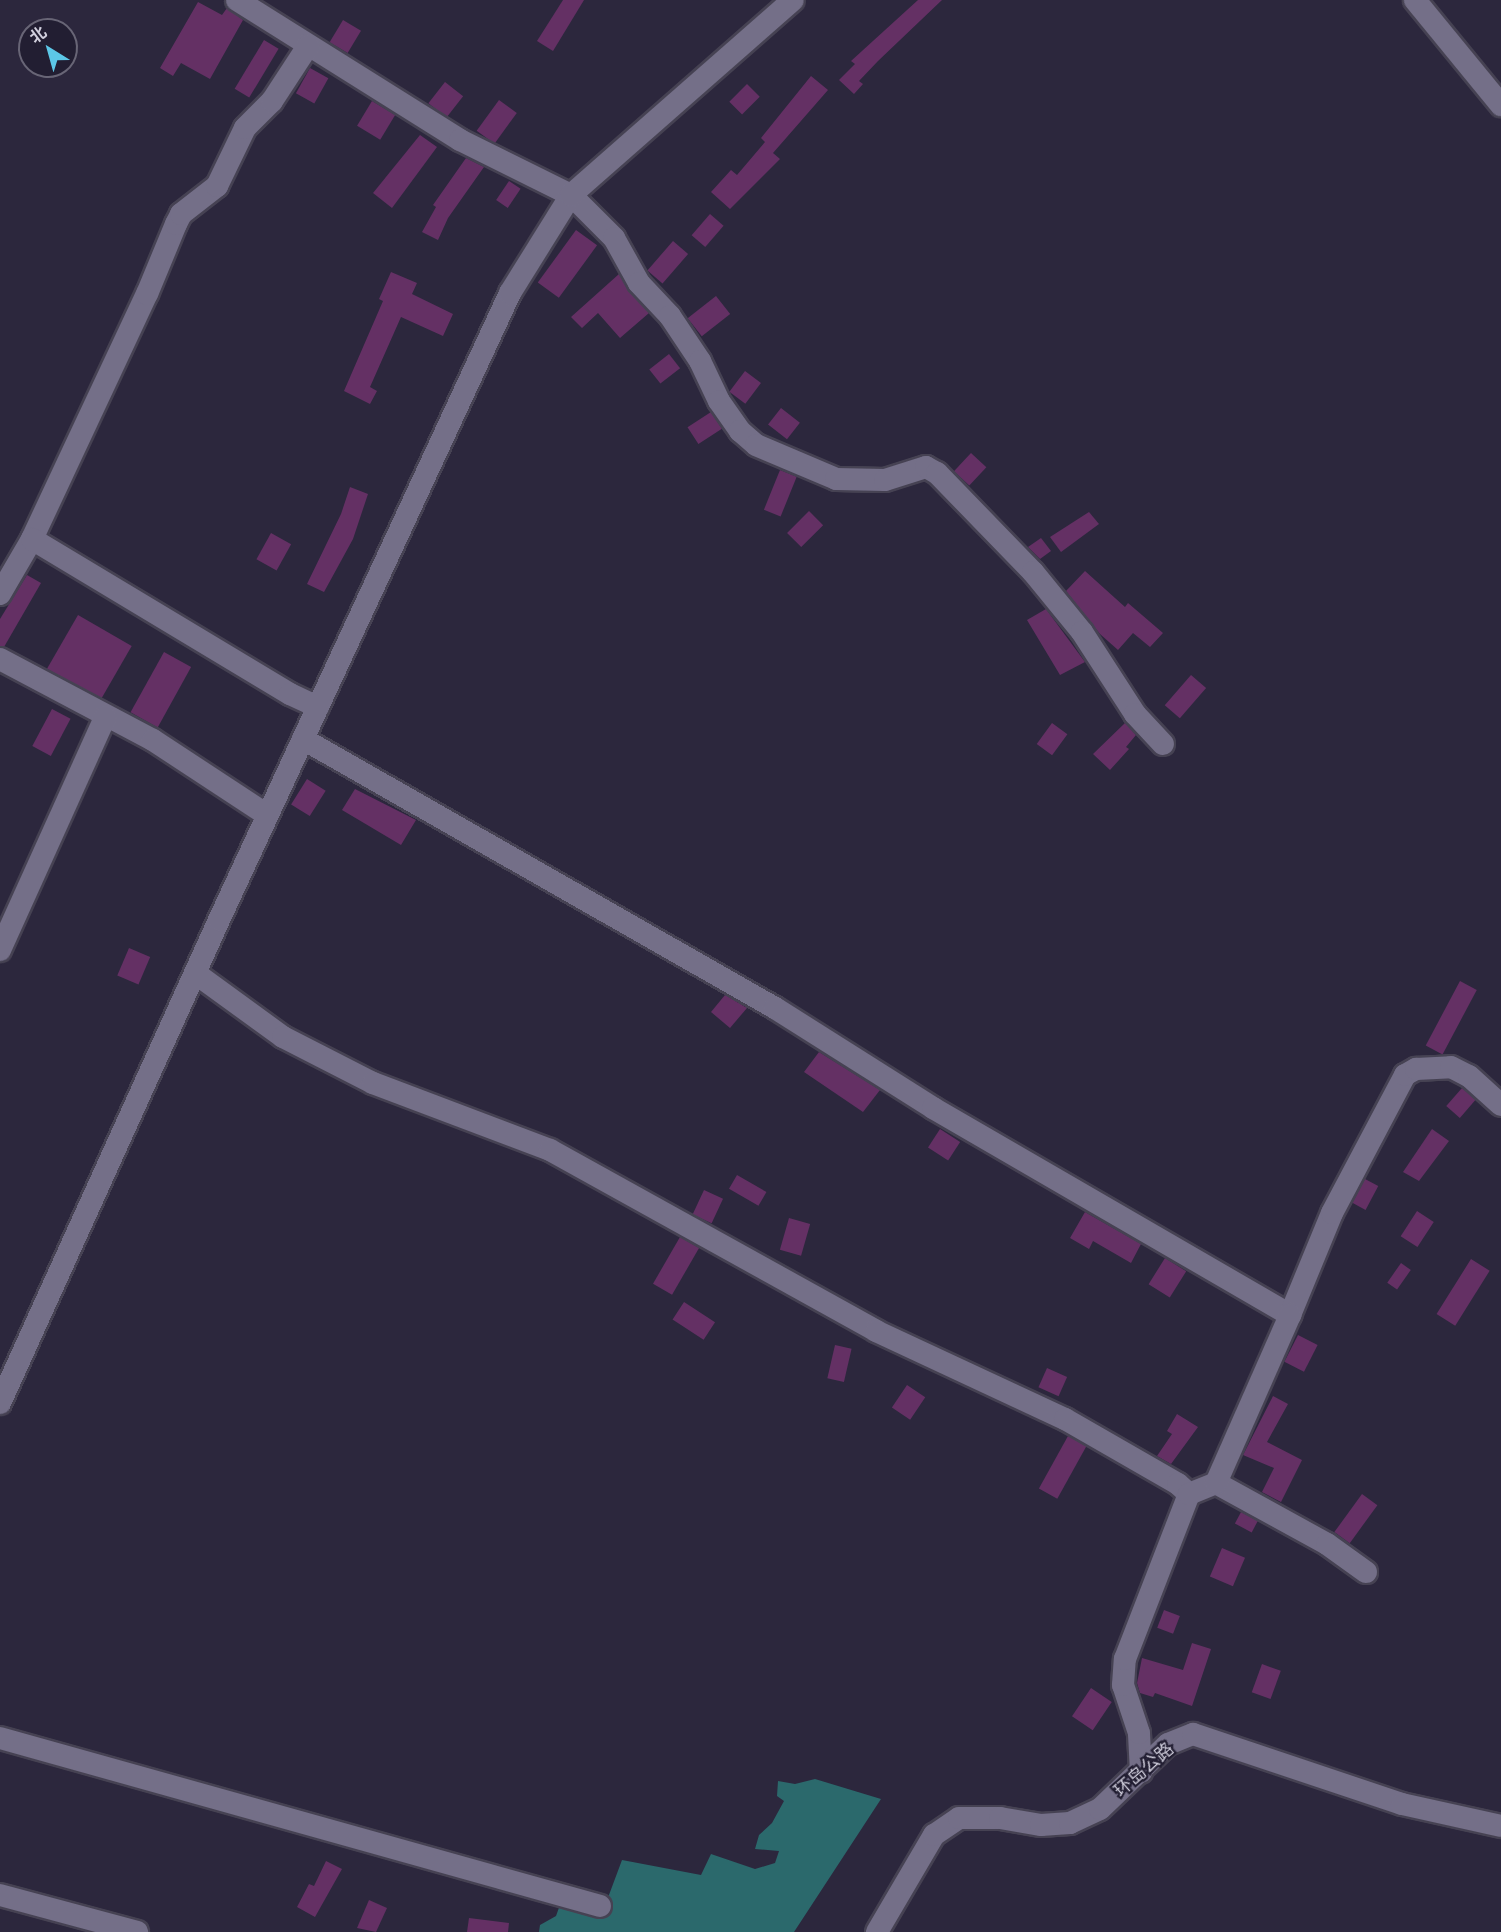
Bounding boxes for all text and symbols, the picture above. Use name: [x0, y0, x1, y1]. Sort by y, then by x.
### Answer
north arrow: [18, 18, 78, 78]
text: 北: [27, 23, 50, 46]
street label: 环岛公路: [1110, 1738, 1178, 1802]

